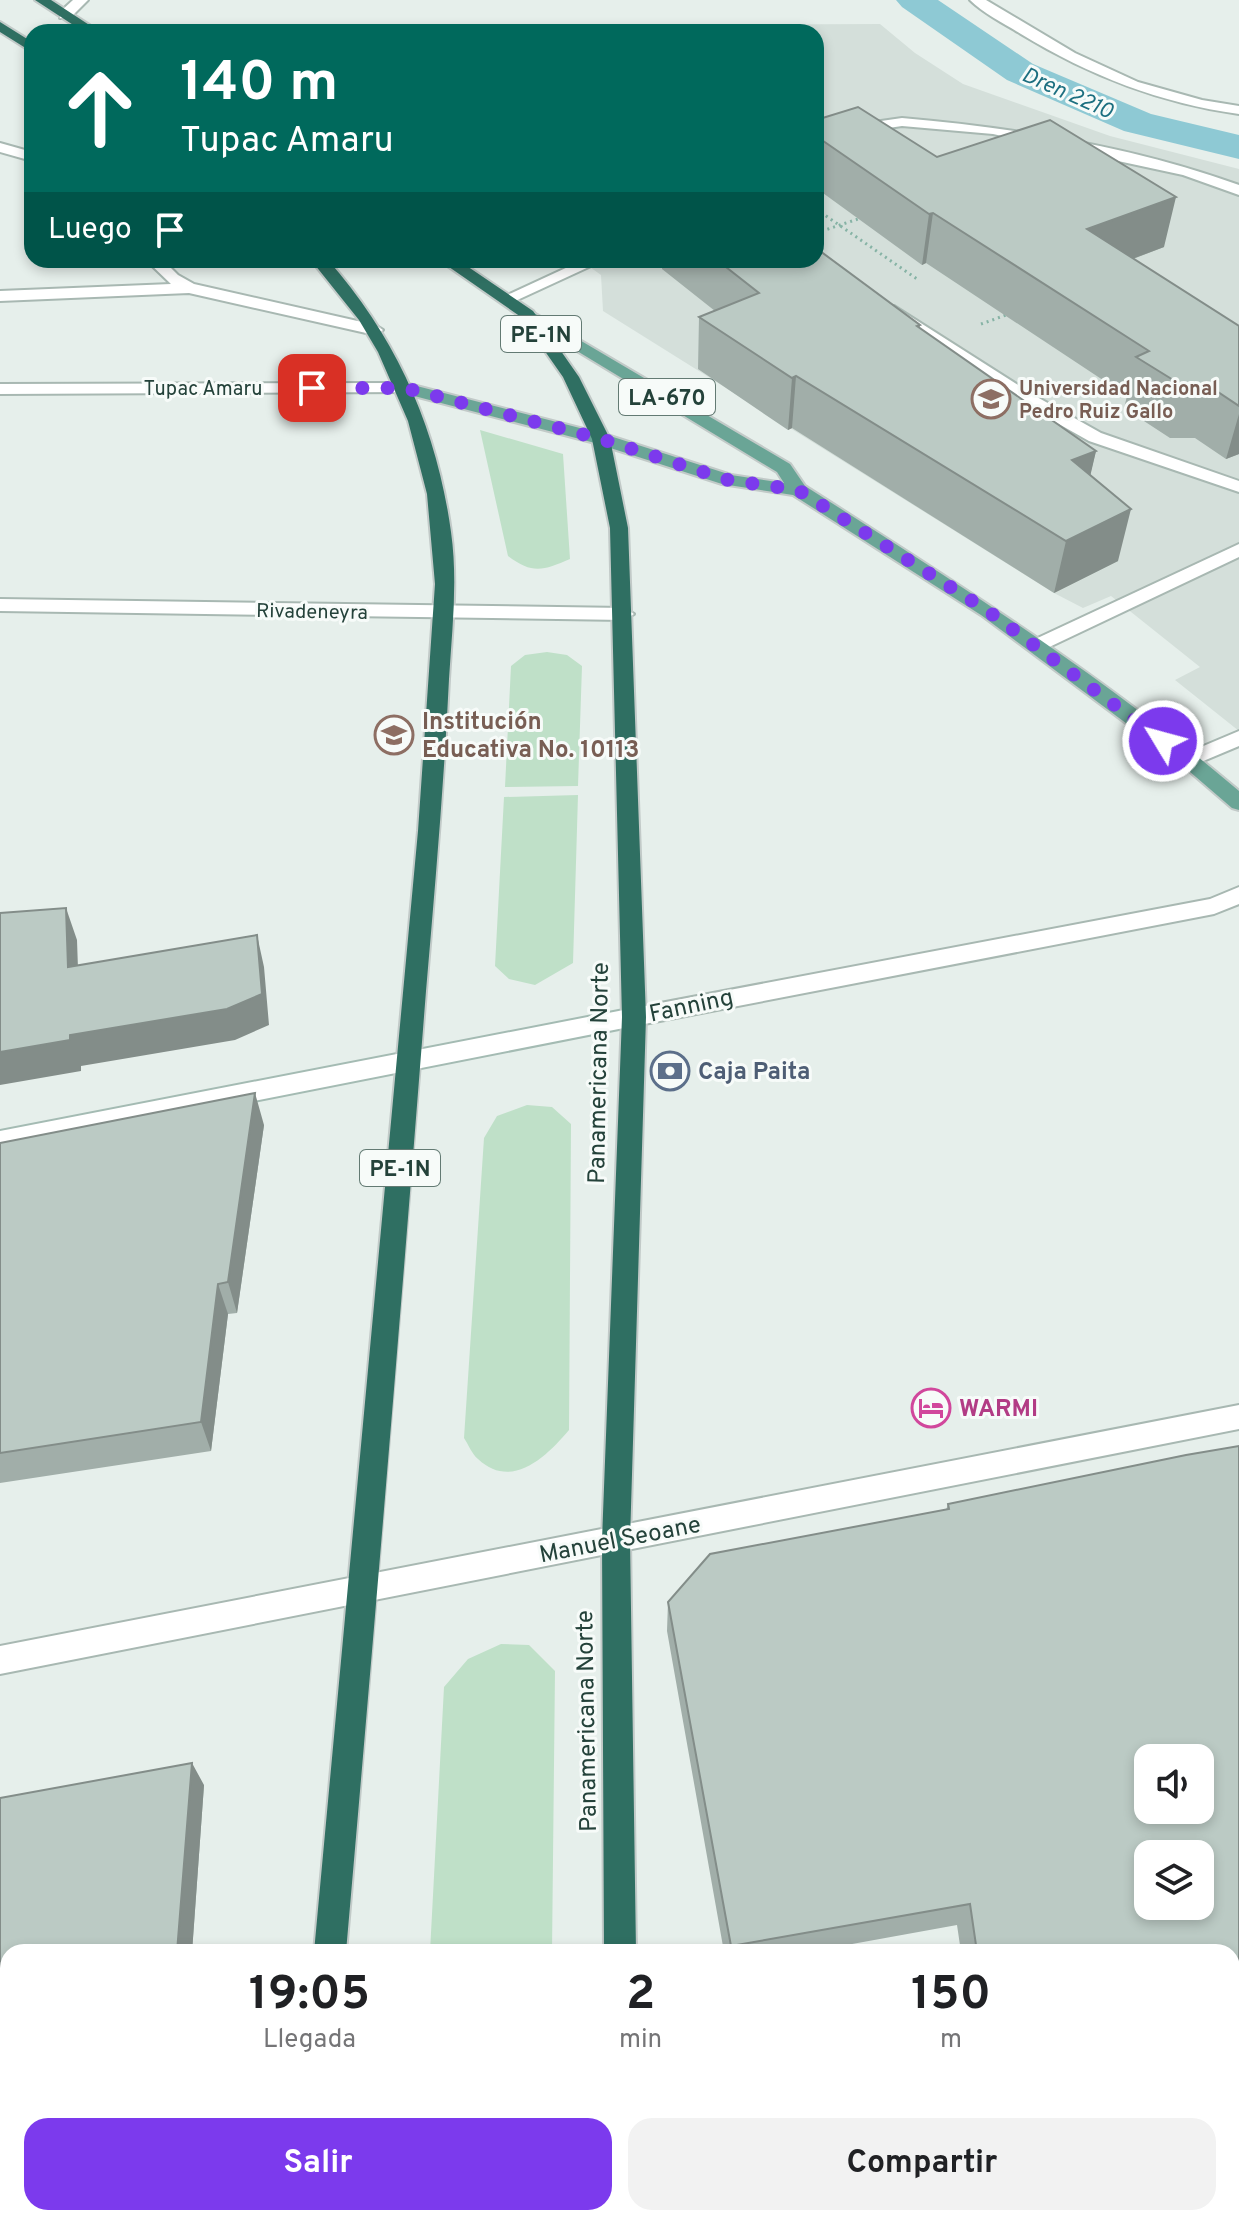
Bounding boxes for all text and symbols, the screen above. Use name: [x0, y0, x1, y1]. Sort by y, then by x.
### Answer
text: 140 m: [180, 50, 338, 120]
icon: ahead: [48, 56, 152, 160]
water label: Dren 2210: [1017, 62, 1117, 127]
text: Tupac Amaru: [180, 119, 394, 165]
icon: arrive: [148, 208, 192, 252]
text: Luego: [48, 212, 132, 249]
road number: PE-1N: [501, 316, 581, 352]
pin: [278, 354, 346, 422]
icon: arrive: [290, 366, 334, 410]
street label: Tupac Amaru: [144, 377, 262, 403]
place label: Universidad Nacional Pedro Ruiz Gallo: [1019, 377, 1218, 426]
school or university icon: Universidad Nacional Pedro Ruiz Gallo: [970, 378, 1012, 420]
road number: LA-670: [619, 379, 715, 415]
street label: Rivadeneyra: [256, 599, 368, 627]
position arrow: [1121, 699, 1205, 783]
place label: Institución Educativa No. 10113: [422, 708, 639, 766]
school or university icon: Institución Educativa No. 10113: [373, 714, 415, 756]
street label: Panamericana Norte: [583, 962, 617, 1184]
street label: Fanning: [647, 983, 736, 1030]
bank icon: Caja Paita: [649, 1050, 691, 1092]
place label: Caja Paita: [698, 1058, 810, 1088]
road number: PE-1N: [360, 1150, 440, 1186]
hotel icon: WARMI: [910, 1387, 952, 1429]
place label: WARMI: [959, 1395, 1038, 1425]
street label: Manuel Seoane: [537, 1511, 704, 1571]
street label: Panamericana Norte: [571, 1610, 605, 1832]
map controls: [1134, 1744, 1214, 1920]
button: sound: [1134, 1744, 1214, 1824]
button: layers: [1134, 1840, 1214, 1920]
text: 19:05: [249, 1966, 370, 2026]
text: 2: [626, 1966, 655, 2026]
text: 150: [911, 1966, 991, 2026]
text: Llegada: [263, 2024, 356, 2057]
text: min: [619, 2024, 662, 2057]
text: m: [940, 2024, 962, 2057]
button: Salir: [24, 2118, 612, 2210]
button: Compartir: [628, 2118, 1216, 2210]

